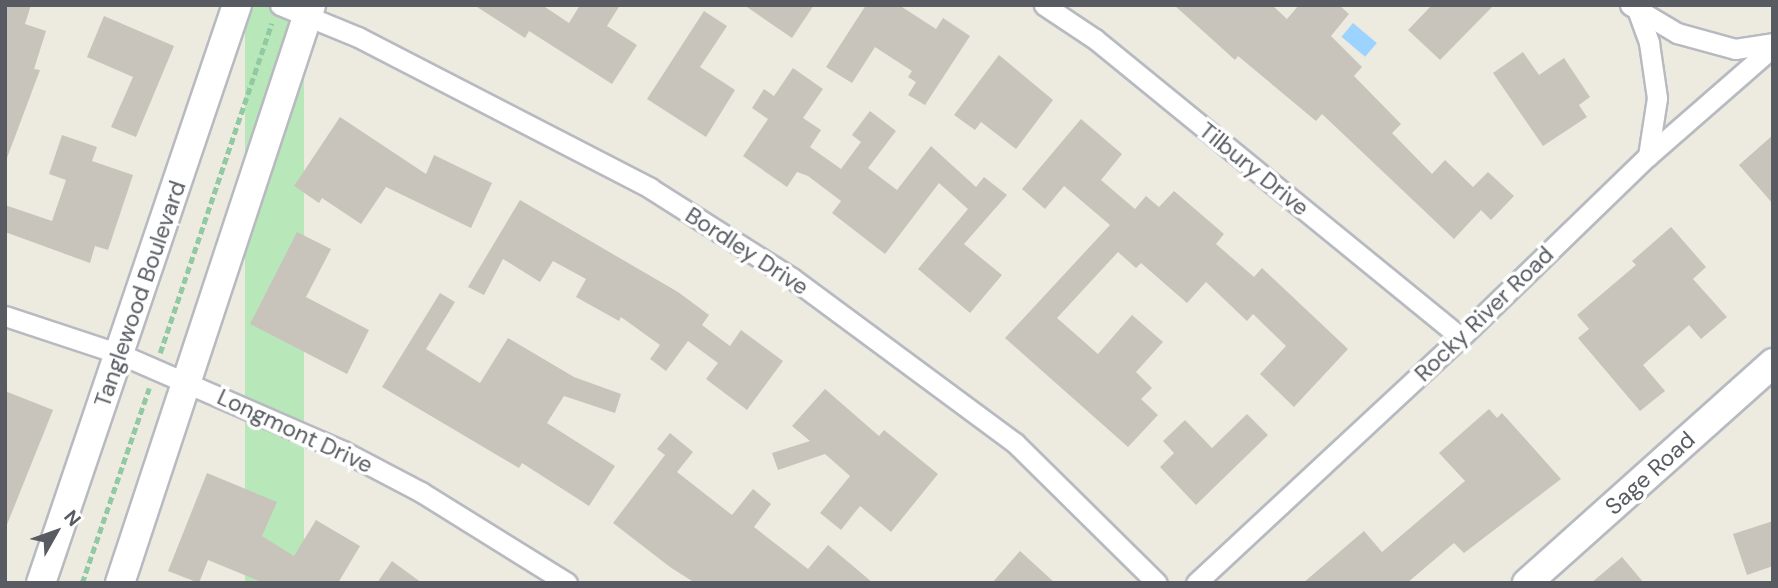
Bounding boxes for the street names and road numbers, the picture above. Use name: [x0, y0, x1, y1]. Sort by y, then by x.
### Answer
street label: Tilbury Drive: [1194, 116, 1314, 222]
street label: Tanglewood Boulevard: [88, 177, 192, 411]
street label: Bordley Drive: [680, 201, 814, 301]
street label: Rocky River Road: [1409, 241, 1559, 387]
street label: Longmont Drive: [213, 383, 377, 479]
street label: Sage Road: [1600, 426, 1700, 520]

